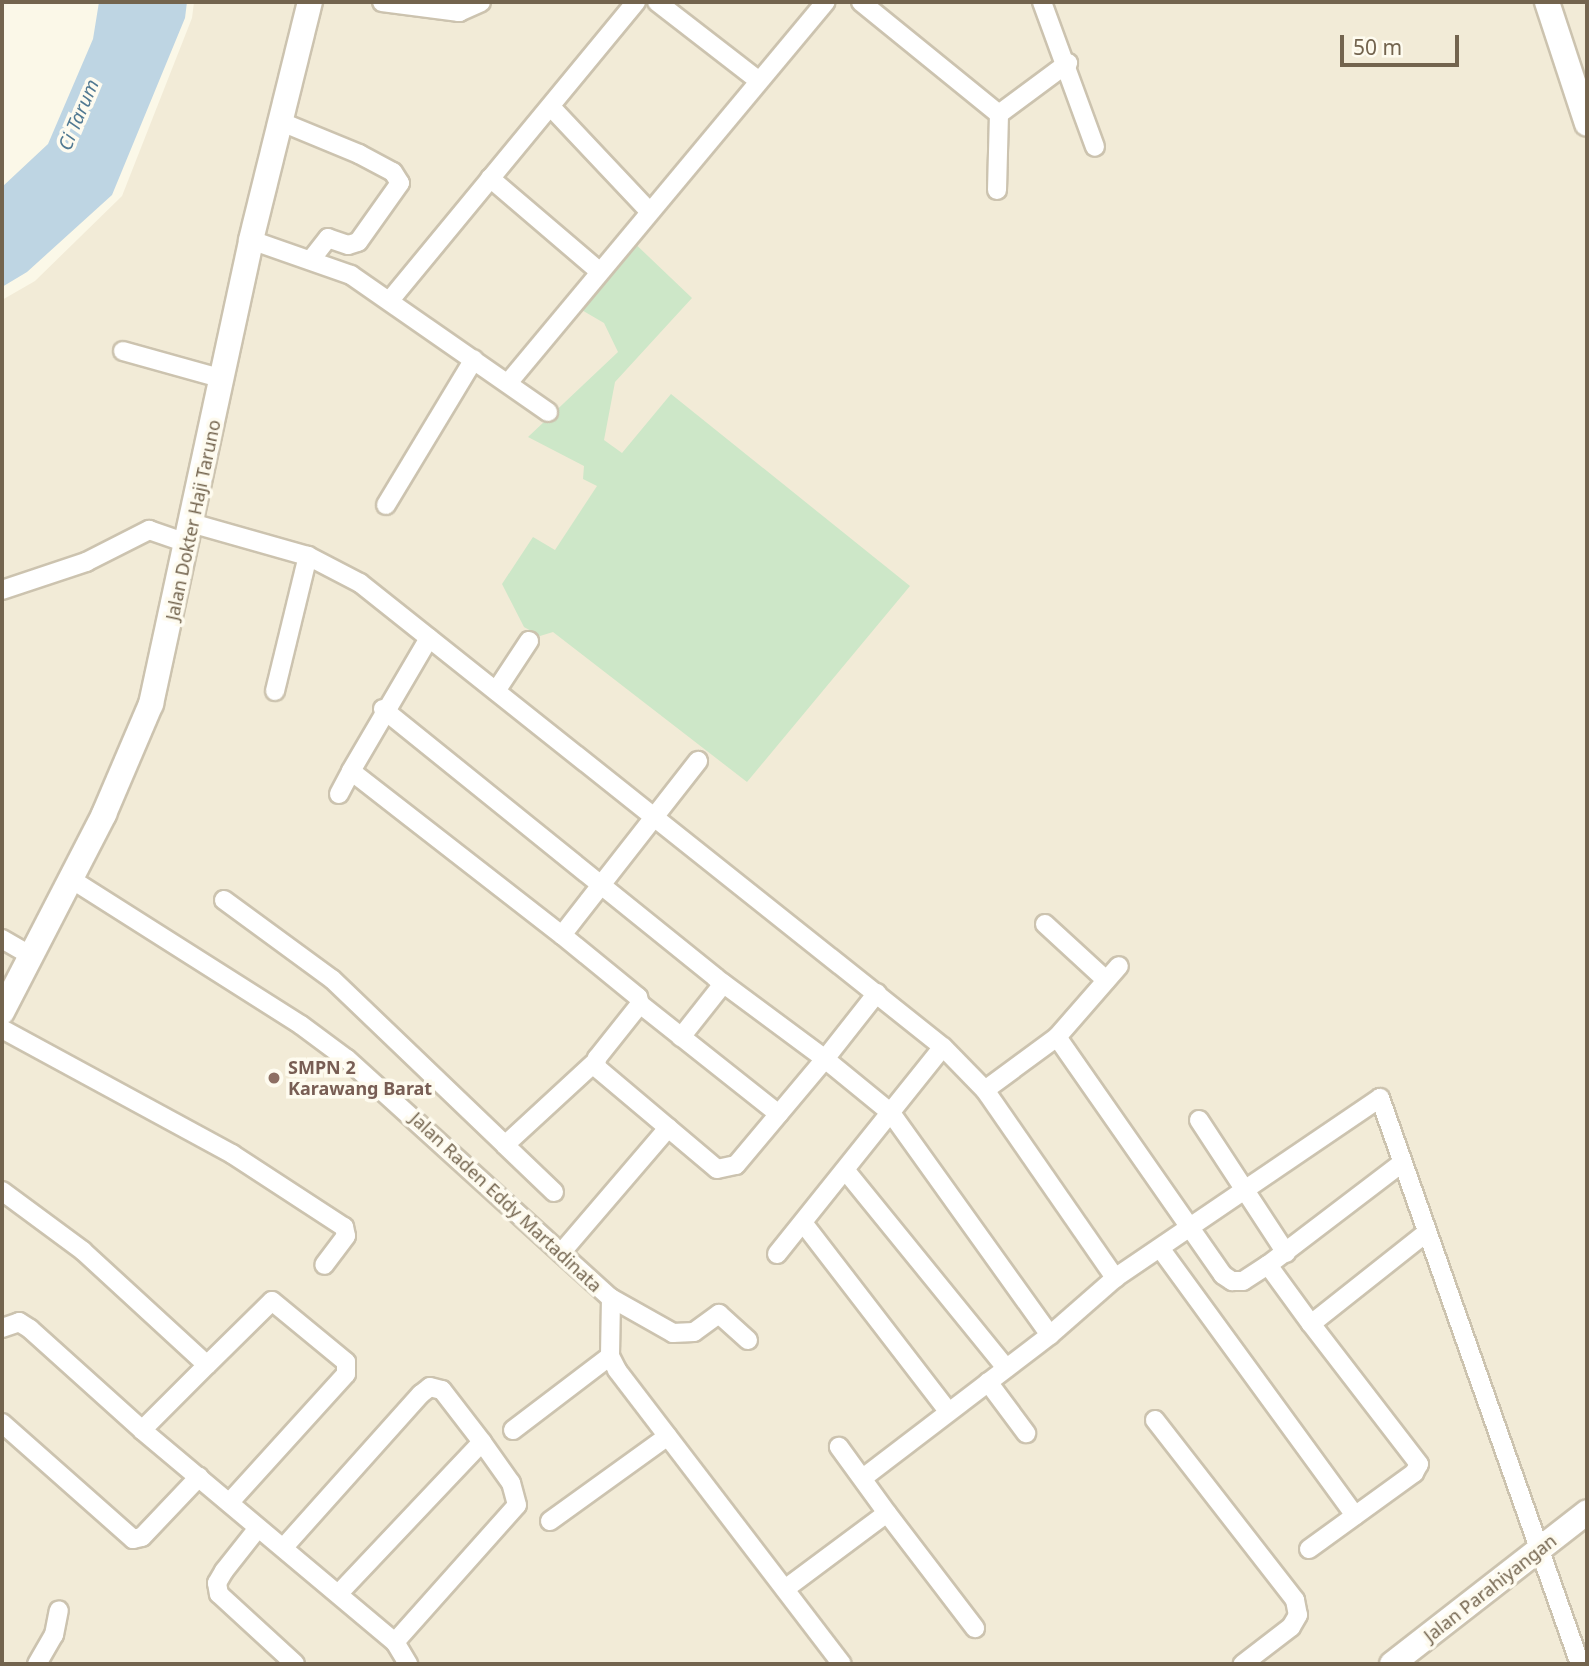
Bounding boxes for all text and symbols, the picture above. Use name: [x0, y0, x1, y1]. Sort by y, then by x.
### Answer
scale bar: [1344, 21, 1463, 65]
text: 50 m: [1353, 33, 1402, 61]
water label: Ci Tarum: [54, 76, 104, 154]
street label: Jalan Dokter Haji Taruno: [161, 418, 225, 622]
place label: SMPN 2 Karawang Barat: [288, 1057, 432, 1100]
marker: SMPN 2 Karawang Barat: [266, 1070, 282, 1086]
street label: Jalan Raden Eddy Martadinata: [406, 1108, 606, 1296]
street label: Jalan Parahiyangan: [1419, 1530, 1561, 1646]

